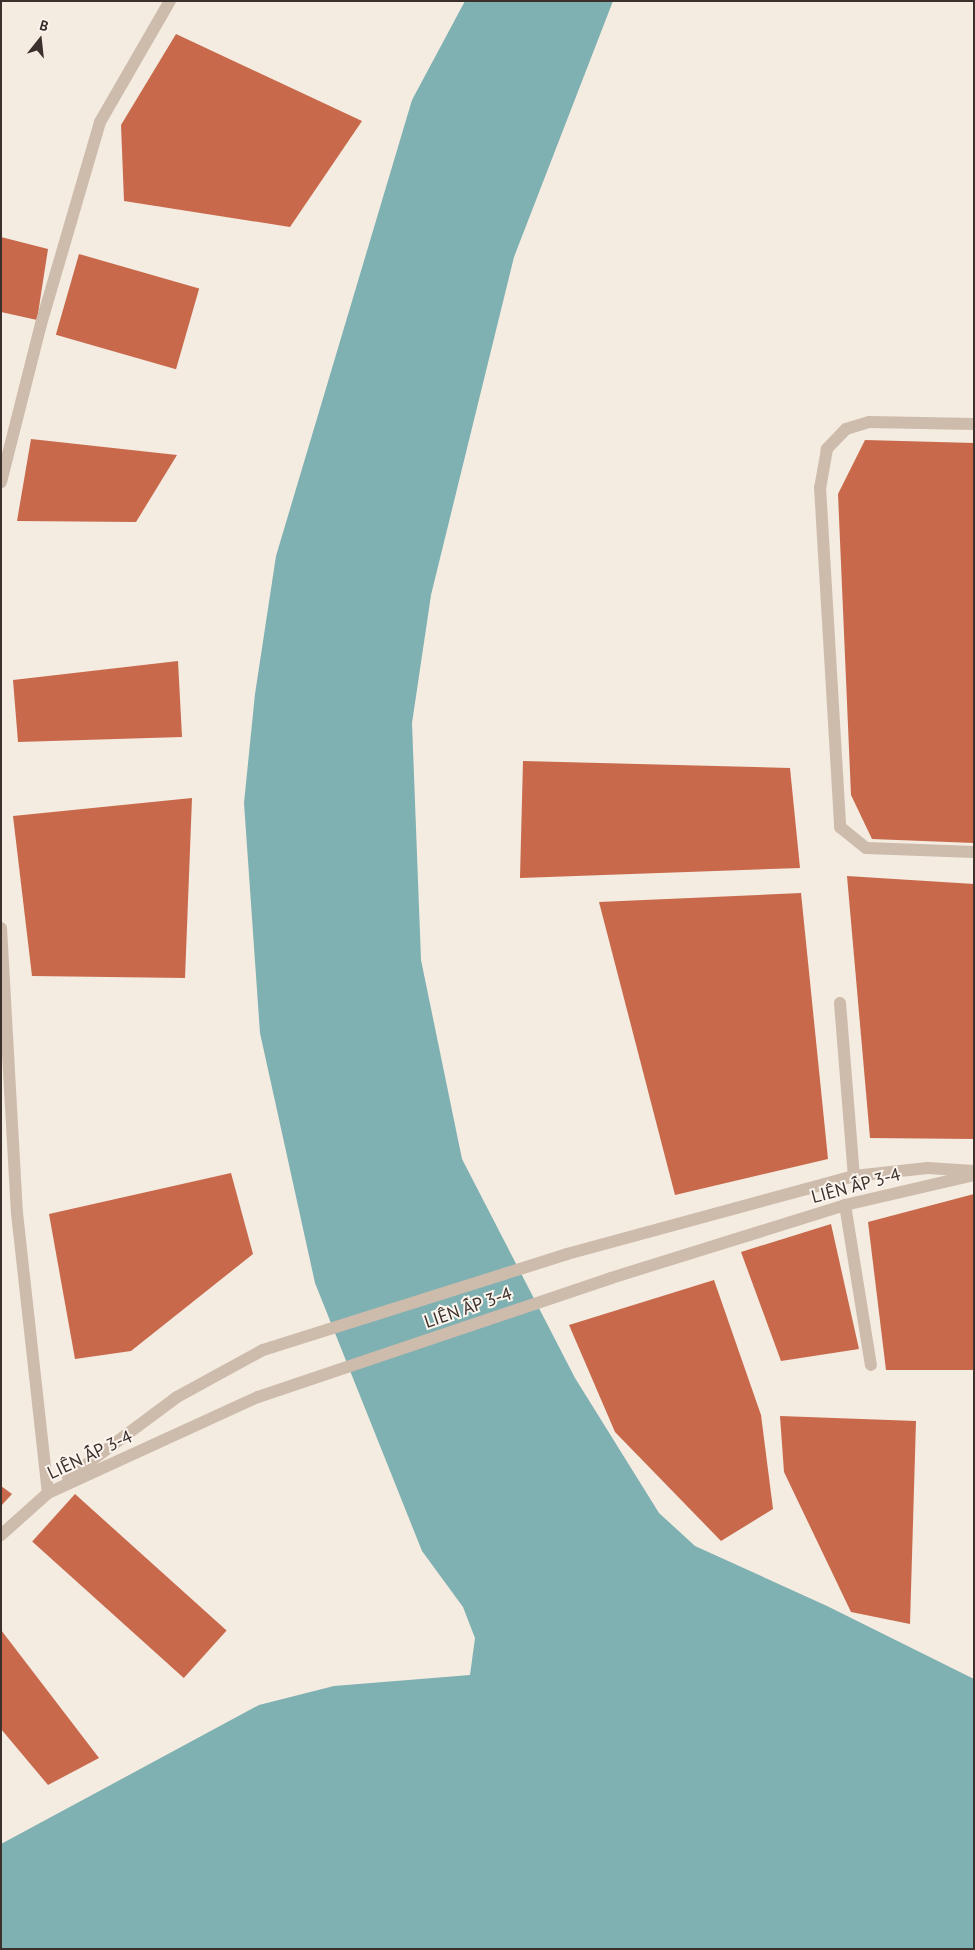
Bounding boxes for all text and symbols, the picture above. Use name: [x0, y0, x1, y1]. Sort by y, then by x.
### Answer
north arrow: [15, 15, 65, 65]
text: B: [38, 16, 51, 35]
street label: LIÊN ẤP 3-4: [808, 1164, 904, 1208]
street label: LIÊN ẤP 3-4: [421, 1283, 515, 1333]
street label: LIÊN ẤP 3-4: [43, 1426, 137, 1484]

